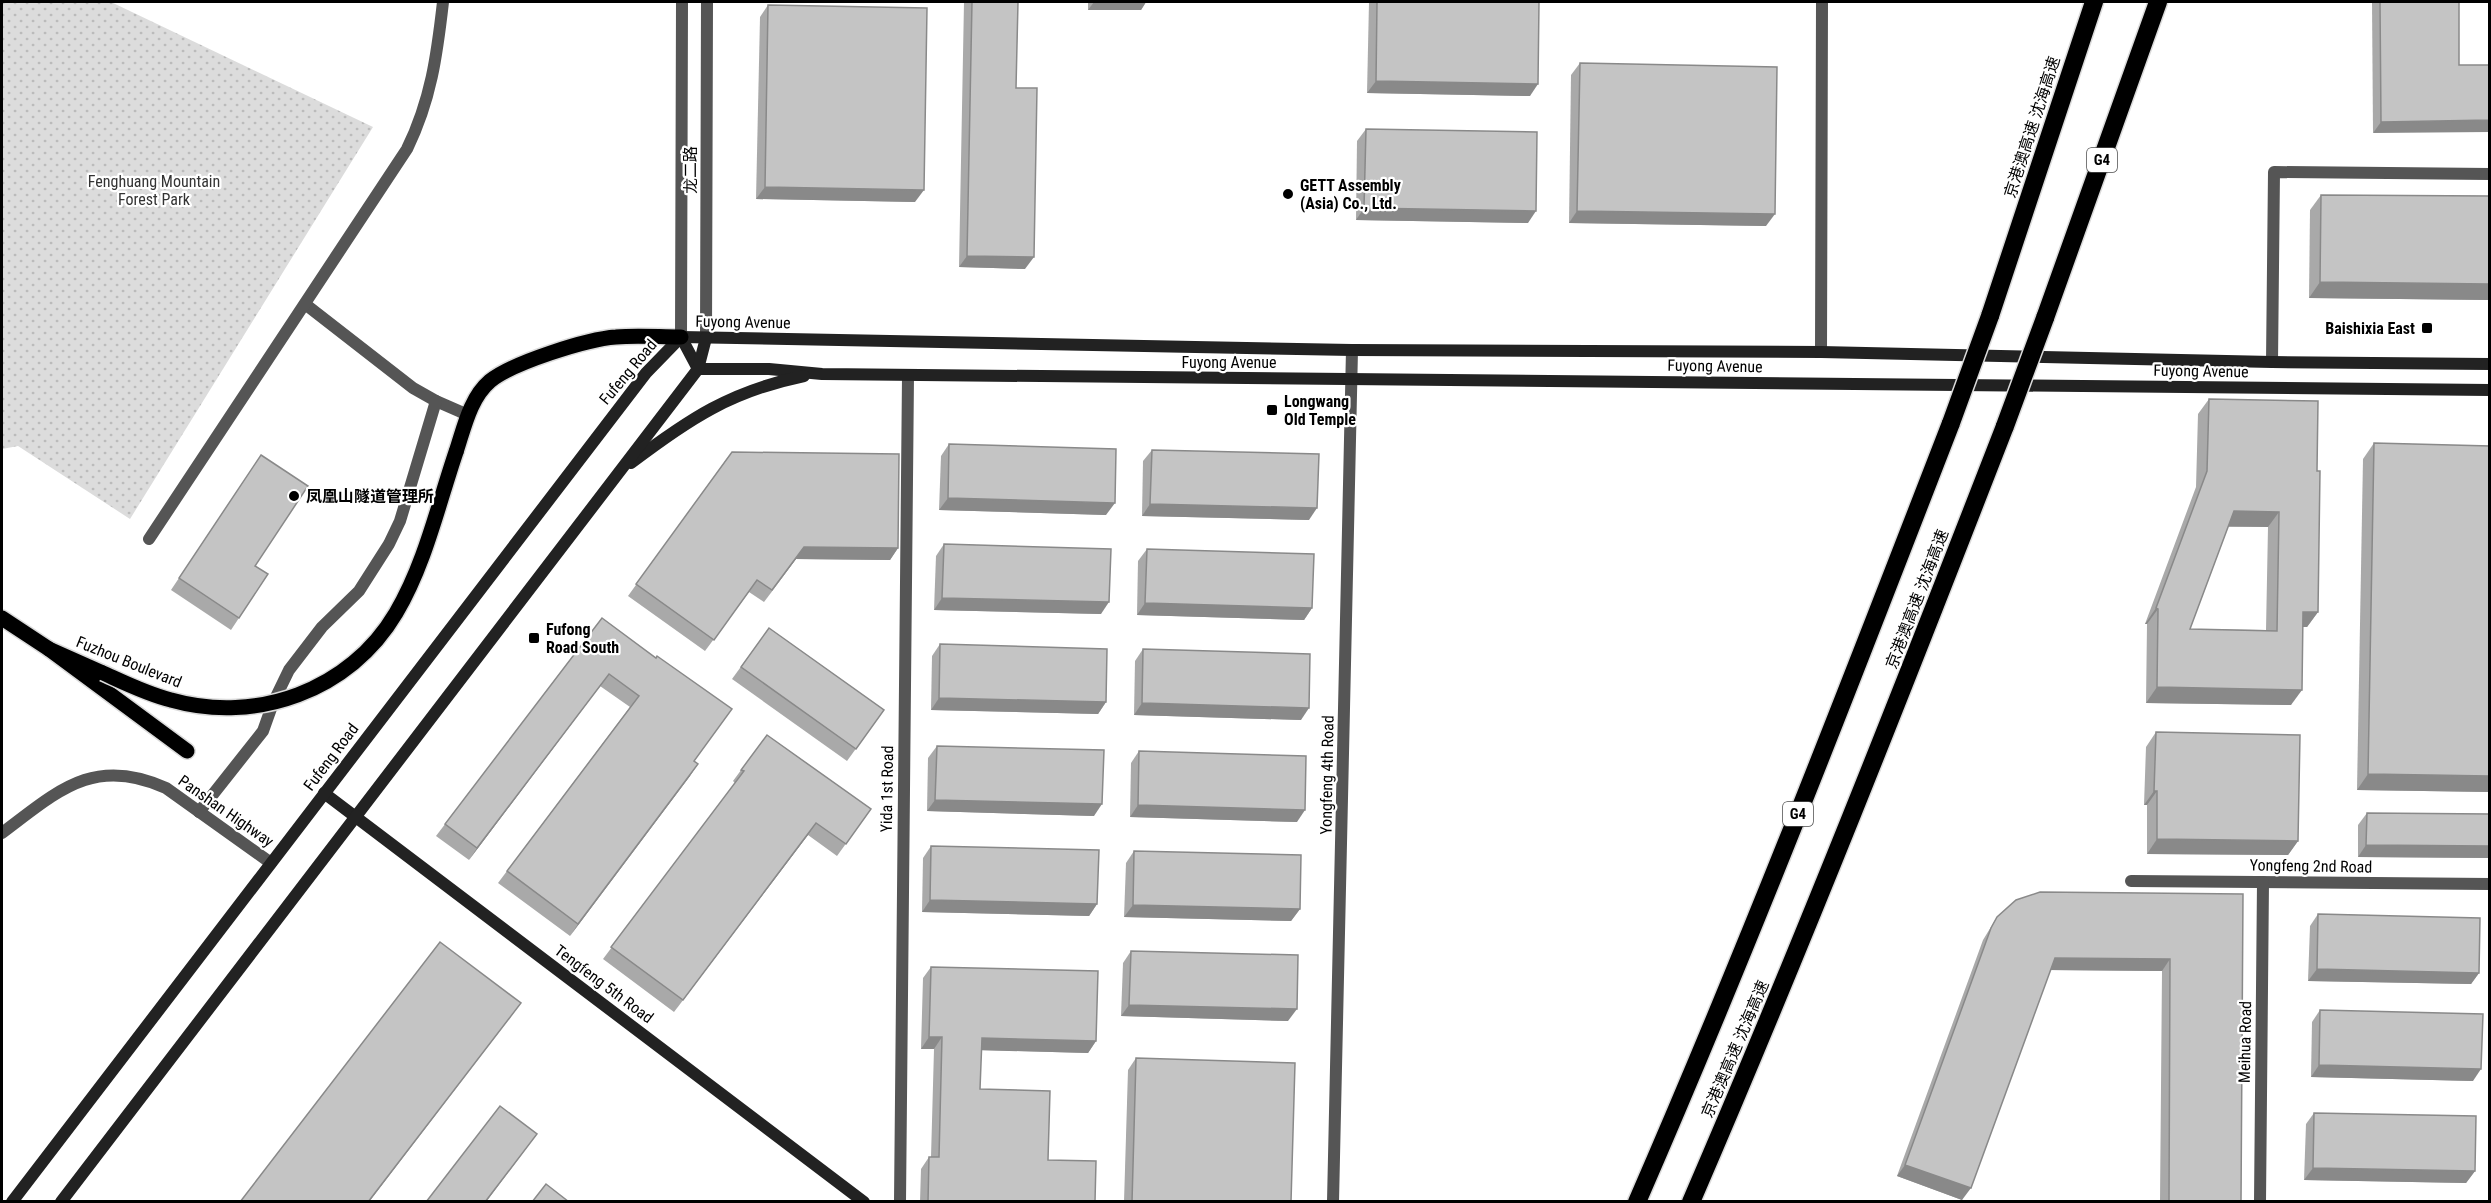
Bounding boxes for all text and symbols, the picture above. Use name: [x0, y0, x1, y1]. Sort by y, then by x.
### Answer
street label: 京港澳高速 沈海高速: [2000, 54, 2064, 200]
street label: 龙二路: [681, 146, 700, 194]
road number: G4: [2087, 148, 2117, 172]
park label: Fenghuang Mountain Forest Park: [88, 172, 220, 209]
place label: GETT Assembly (Asia) Co., Ltd.: [1300, 176, 1401, 213]
marker: GETT Assembly (Asia) Co., Ltd.: [1281, 187, 1295, 201]
street label: Fuyong Avenue: [695, 312, 791, 332]
place label: Baishixia East: [2325, 319, 2415, 338]
marker: Baishixia East: [2420, 321, 2434, 335]
street label: Fufeng Road: [595, 336, 661, 408]
street label: Fuyong Avenue: [1181, 353, 1277, 372]
street label: Fuyong Avenue: [1667, 356, 1763, 376]
street label: Fuyong Avenue: [2153, 361, 2249, 381]
place label: Longwang Old Temple: [1284, 392, 1356, 429]
marker: Longwang Old Temple: [1265, 403, 1279, 417]
place label: 凤凰山隧道管理所: [306, 487, 434, 506]
marker: 凤凰山隧道管理所: [287, 489, 301, 503]
street label: 京港澳高速 沈海高速: [1882, 527, 1952, 671]
place label: Fufong Road South: [546, 620, 619, 657]
marker: Fufong Road South: [527, 631, 541, 645]
street label: Fuzhou Boulevard: [73, 632, 185, 692]
street label: Yongfeng 4th Road: [1316, 715, 1338, 835]
street label: Fufeng Road: [300, 720, 362, 794]
street label: Yida 1st Road: [877, 745, 897, 833]
street label: Panshan Highway: [175, 771, 278, 851]
road number: G4: [1783, 802, 1813, 826]
street label: Yongfeng 2nd Road: [2250, 855, 2372, 877]
street label: Tengfeng 5th Road: [551, 941, 657, 1027]
street label: 京港澳高速 沈海高速: [1697, 977, 1773, 1121]
street label: Meihua Road: [2235, 1001, 2255, 1083]

